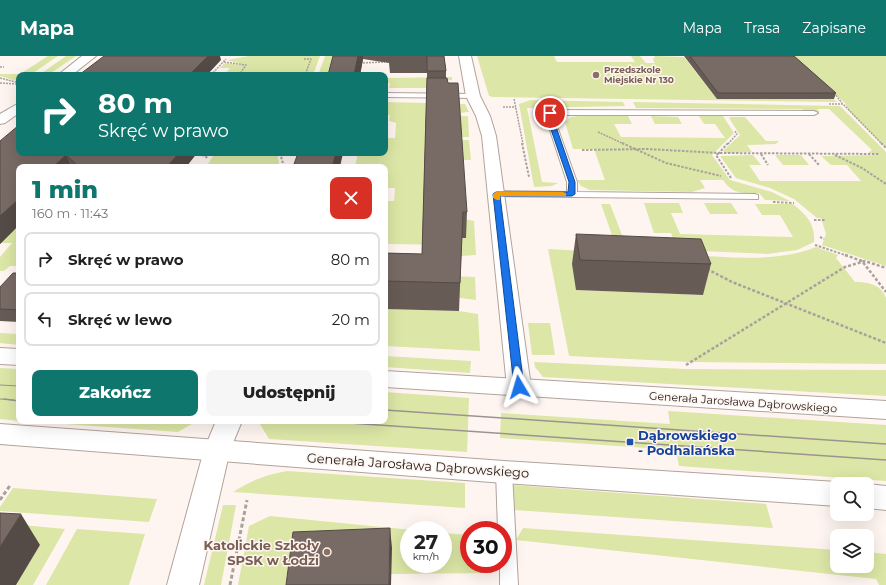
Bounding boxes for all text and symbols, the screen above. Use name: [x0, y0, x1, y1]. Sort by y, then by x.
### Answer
text: Mapa: [20, 17, 75, 40]
text: Mapa: [683, 19, 722, 37]
text: Trasa: [744, 19, 780, 37]
text: Zapisane: [802, 19, 866, 37]
place label: Przedszkole Miejskie Nr 130: [604, 64, 674, 85]
marker: Przedszkole Miejskie Nr 130: [591, 70, 601, 80]
text: 80 m: [98, 86, 173, 120]
icon: right: [32, 88, 84, 140]
pin: [533, 96, 567, 130]
icon: arrive: [539, 102, 561, 124]
text: Skręć w prawo: [98, 120, 229, 142]
text: 1 min: [32, 175, 98, 204]
button: close: [330, 177, 372, 219]
text: 160 m · 11:43: [32, 205, 108, 221]
icon: right: [34, 248, 56, 270]
text: Skręć w prawo: [68, 250, 184, 269]
text: 80 m: [331, 250, 370, 269]
icon: left: [34, 308, 56, 330]
text: Skręć w lewo: [68, 310, 172, 329]
text: 20 m: [332, 310, 370, 329]
position arrow: [498, 366, 540, 408]
button: Zakończ: [32, 370, 198, 416]
button: Udostępnij: [206, 370, 372, 416]
street label: Generała Jarosława Dąbrowskiego: [648, 388, 838, 416]
place label: Dąbrowskiego - Podhalańska: [638, 427, 737, 458]
marker: Dąbrowskiego - Podhalańska: [625, 437, 635, 447]
street label: Generała Jarosława Dąbrowskiego: [306, 449, 530, 481]
map controls: [830, 477, 874, 573]
button: search: [830, 477, 874, 521]
speed limit sign: 30: [460, 521, 512, 573]
button: layers: [830, 529, 874, 573]
text: 27: [414, 530, 438, 554]
place label: Katolickie Szkoły SPSK w Łodzi: [203, 537, 319, 568]
marker: Katolickie Szkoły SPSK w Łodzi: [322, 547, 332, 557]
text: km/h: [413, 550, 439, 563]

